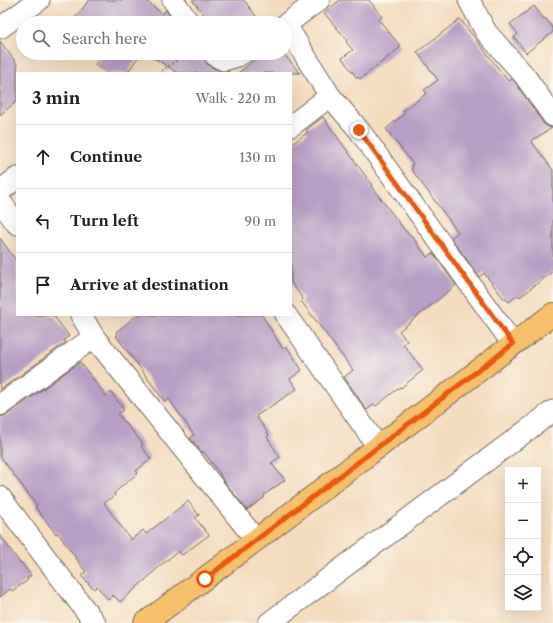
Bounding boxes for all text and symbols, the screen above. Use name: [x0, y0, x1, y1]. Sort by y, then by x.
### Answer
search box: [16, 16, 292, 60]
icon: search: [30, 27, 52, 49]
text: Search here: [62, 29, 147, 48]
text: 3 min: [32, 88, 81, 108]
text: Walk · 220 m: [196, 90, 276, 106]
route end: [350, 121, 368, 139]
icon: ahead: [32, 146, 54, 168]
text: Continue: [70, 147, 142, 166]
text: 130 m: [240, 149, 276, 165]
icon: left: [32, 210, 54, 232]
text: Turn left: [70, 211, 139, 230]
text: 90 m: [245, 213, 276, 229]
icon: arrive: [32, 274, 54, 296]
text: Arrive at destination: [70, 275, 229, 294]
map controls: [505, 467, 541, 611]
button: +: [505, 467, 541, 503]
button: −: [505, 503, 541, 539]
button: locate: [505, 539, 541, 575]
route start: [196, 570, 214, 588]
button: layers: [505, 575, 541, 611]

